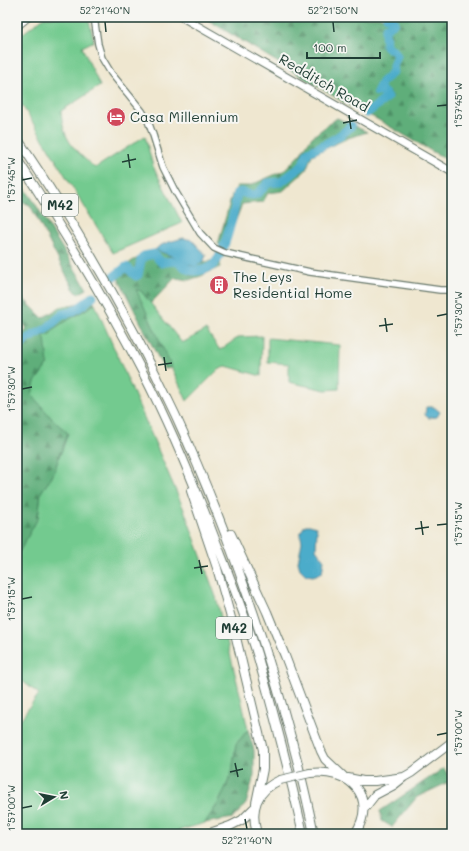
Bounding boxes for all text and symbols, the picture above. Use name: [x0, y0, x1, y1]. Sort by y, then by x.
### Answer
text: 52°21'40"N: [80, 3, 130, 17]
text: 52°21'50"N: [308, 3, 358, 17]
scale bar: [307, 34, 380, 60]
text: 100 m: [313, 39, 347, 55]
street label: Redditch Road: [276, 49, 373, 116]
text: 1°57'45"W: [451, 82, 465, 128]
hotel icon: Casa Millennium: [105, 106, 127, 128]
place label: Casa Millennium: [130, 107, 238, 126]
text: 1°57'45"W: [4, 157, 18, 203]
road number: M42: [42, 194, 78, 216]
place label: The Leys Residential Home: [233, 267, 352, 302]
building icon: The Leys Residential Home: [208, 274, 230, 296]
text: 1°57'30"W: [451, 291, 465, 337]
text: 1°57'30"W: [4, 366, 18, 412]
text: 1°57'15"W: [451, 502, 465, 546]
text: 1°57'15"W: [4, 577, 18, 621]
road number: M42: [216, 617, 252, 639]
text: 1°57'00"W: [451, 709, 465, 756]
north arrow: [34, 777, 74, 817]
text: 1°57'00"W: [4, 784, 18, 831]
text: N: [56, 790, 72, 801]
text: 52°21'40"N: [222, 833, 272, 847]

